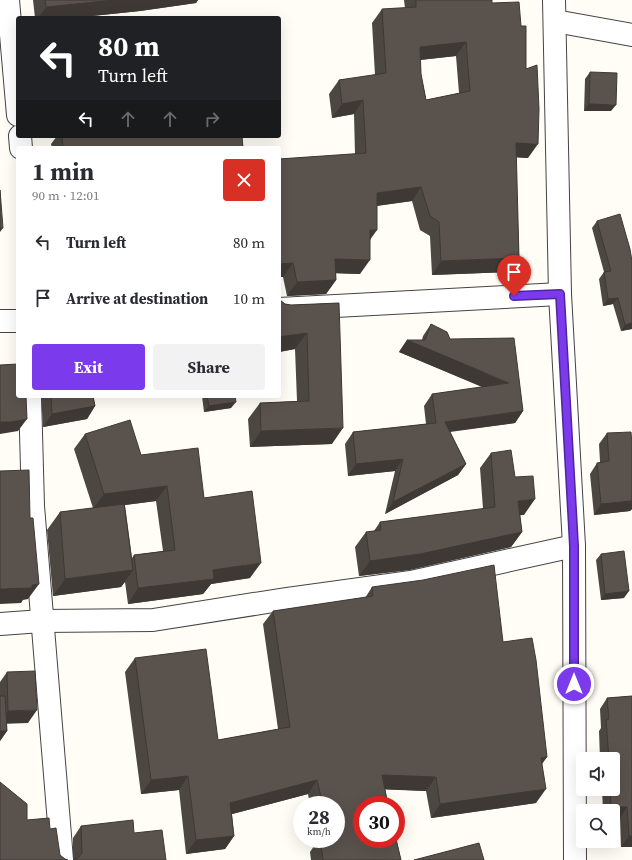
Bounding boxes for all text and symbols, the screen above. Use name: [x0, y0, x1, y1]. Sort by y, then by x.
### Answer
text: 80 m: [98, 27, 160, 65]
icon: left: [32, 32, 84, 84]
text: Turn left: [98, 63, 168, 88]
icon: left: [75, 108, 97, 130]
icon: ahead: [117, 108, 139, 130]
icon: ahead: [159, 108, 181, 130]
icon: right: [201, 108, 223, 130]
text: 1 min: [32, 155, 94, 188]
button: close: [223, 159, 265, 201]
text: 90 m · 12:01: [32, 187, 100, 204]
icon: left: [32, 231, 54, 253]
text: Turn left: [66, 232, 126, 253]
text: 80 m: [233, 232, 265, 253]
pin: [497, 255, 531, 296]
icon: arrive: [503, 261, 525, 283]
icon: arrive: [32, 287, 54, 309]
text: Arrive at destination: [66, 288, 208, 309]
text: 10 m: [233, 288, 265, 309]
button: Exit: [32, 344, 145, 390]
button: Share: [153, 344, 265, 390]
position arrow: [553, 663, 595, 705]
map controls: [576, 752, 620, 848]
button: sound: [576, 752, 620, 796]
speed limit sign: 30: [353, 796, 405, 848]
text: 28: [308, 803, 330, 831]
button: search: [576, 804, 620, 848]
text: km/h: [307, 825, 331, 838]

